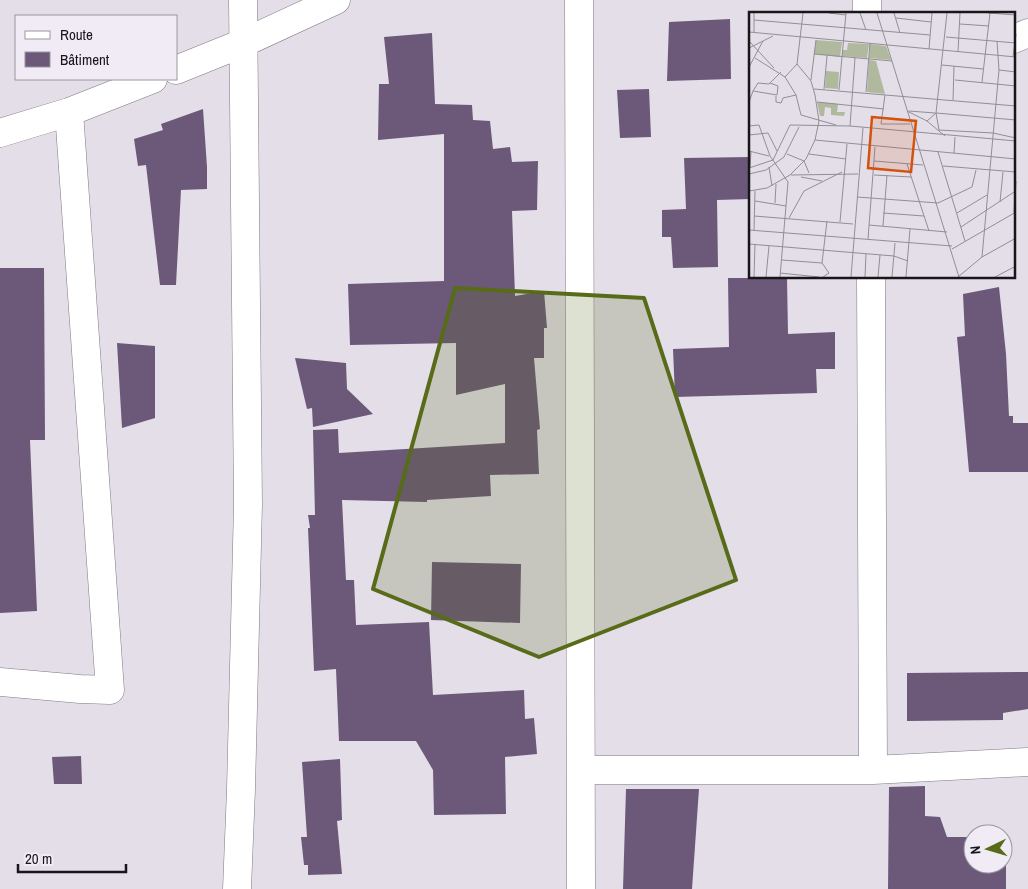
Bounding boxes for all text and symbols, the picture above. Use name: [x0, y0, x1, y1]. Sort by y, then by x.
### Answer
inset map: [749, 12, 1016, 279]
legend: [15, 15, 178, 80]
text: Route: [60, 24, 93, 45]
text: Bâtiment: [60, 49, 110, 70]
north arrow: [963, 824, 1013, 874]
scale bar: [18, 842, 125, 874]
text: N: [966, 845, 984, 855]
text: 20 m: [25, 848, 52, 869]

